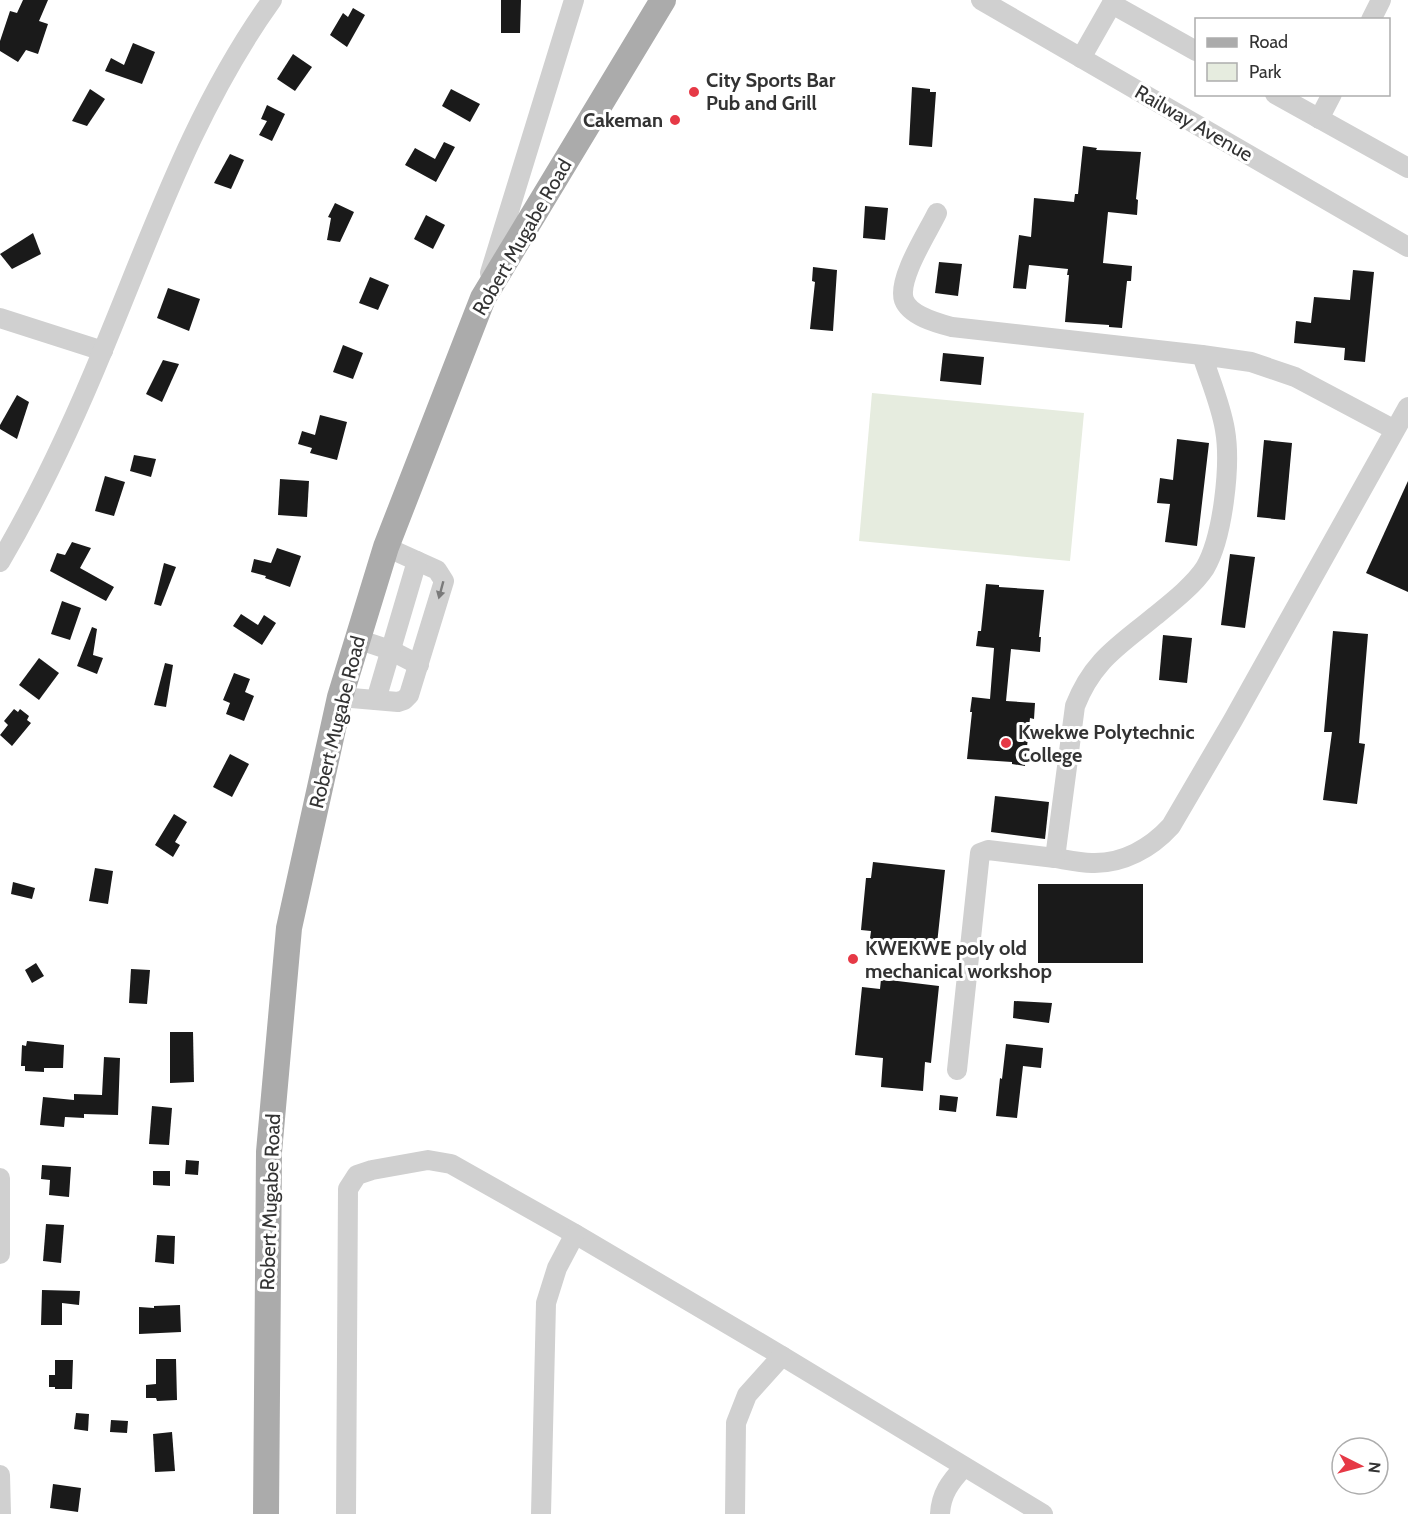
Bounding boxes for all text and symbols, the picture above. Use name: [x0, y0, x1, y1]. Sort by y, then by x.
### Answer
legend: [1195, 18, 1390, 96]
text: Road: [1249, 31, 1288, 53]
text: Park: [1249, 61, 1282, 83]
place label: City Sports Bar Pub and Grill: [706, 68, 836, 115]
street label: Railway Avenue: [1131, 80, 1257, 166]
marker: City Sports Bar Pub and Grill: [687, 85, 701, 99]
place label: Cakeman: [583, 108, 663, 132]
marker: Cakeman: [668, 113, 682, 127]
street label: Robert Mugabe Road: [467, 154, 577, 320]
one-way arrow: [435, 581, 445, 599]
street label: Robert Mugabe Road: [304, 633, 370, 811]
place label: Kwekwe Polytechnic College: [1018, 720, 1195, 767]
marker: Kwekwe Polytechnic College: [999, 736, 1013, 750]
place label: KWEKWE poly old mechanical workshop: [865, 936, 1052, 983]
marker: KWEKWE poly old mechanical workshop: [846, 952, 860, 966]
street label: Robert Mugabe Road: [255, 1113, 285, 1291]
north arrow: [1330, 1436, 1390, 1496]
text: N: [1364, 1461, 1384, 1474]

